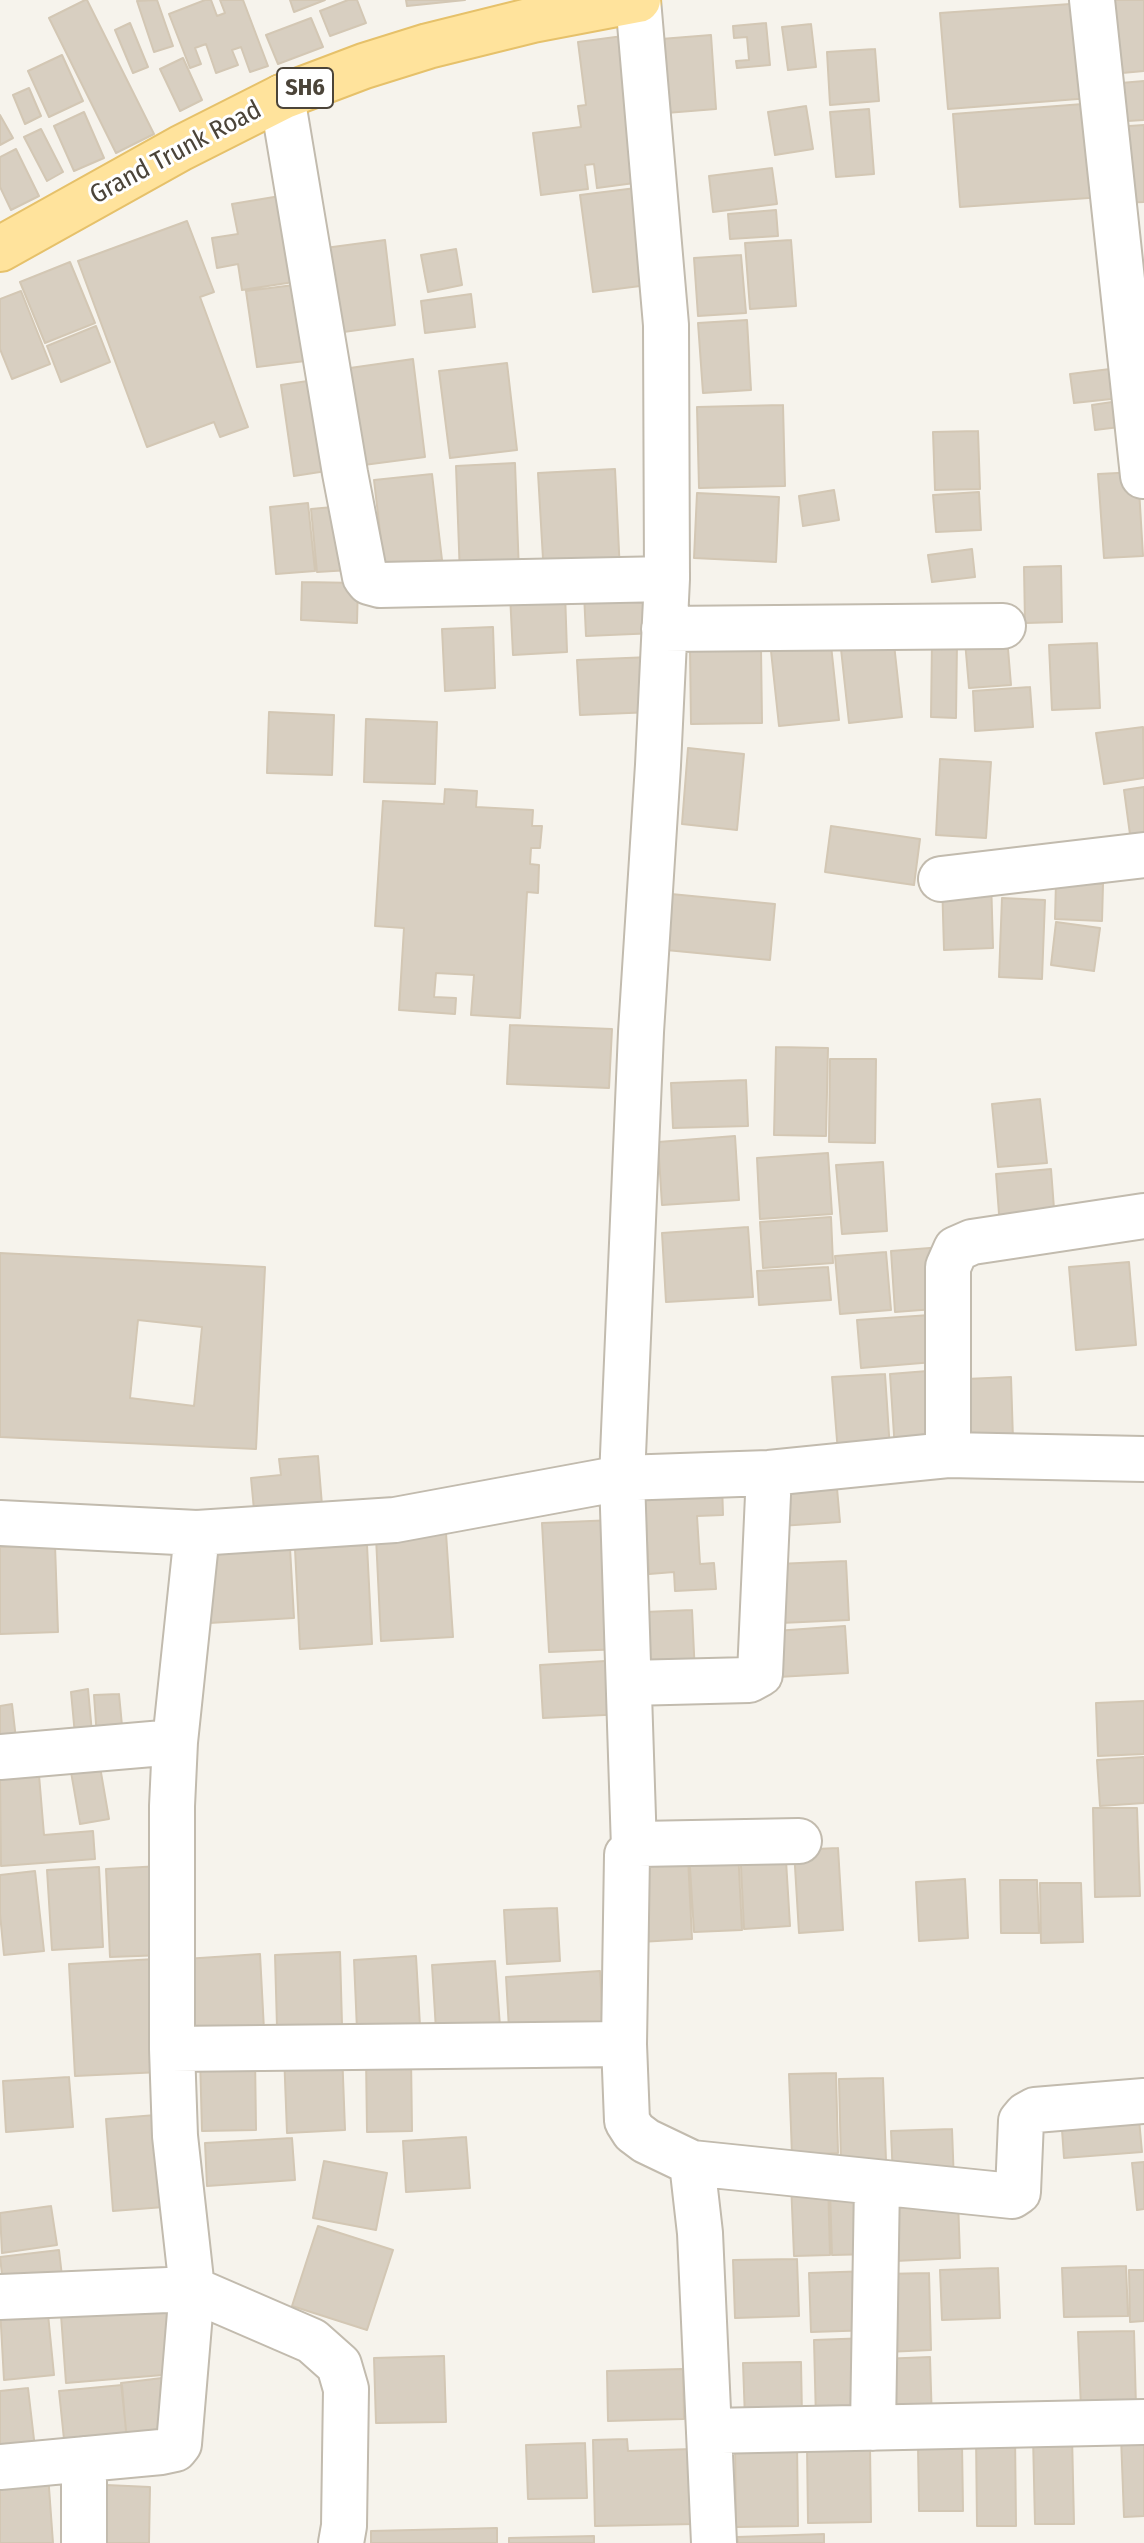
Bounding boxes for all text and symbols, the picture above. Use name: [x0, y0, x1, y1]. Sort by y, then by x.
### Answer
road number: SH6: [277, 68, 333, 108]
street label: Grand Trunk Road: [85, 95, 267, 211]

